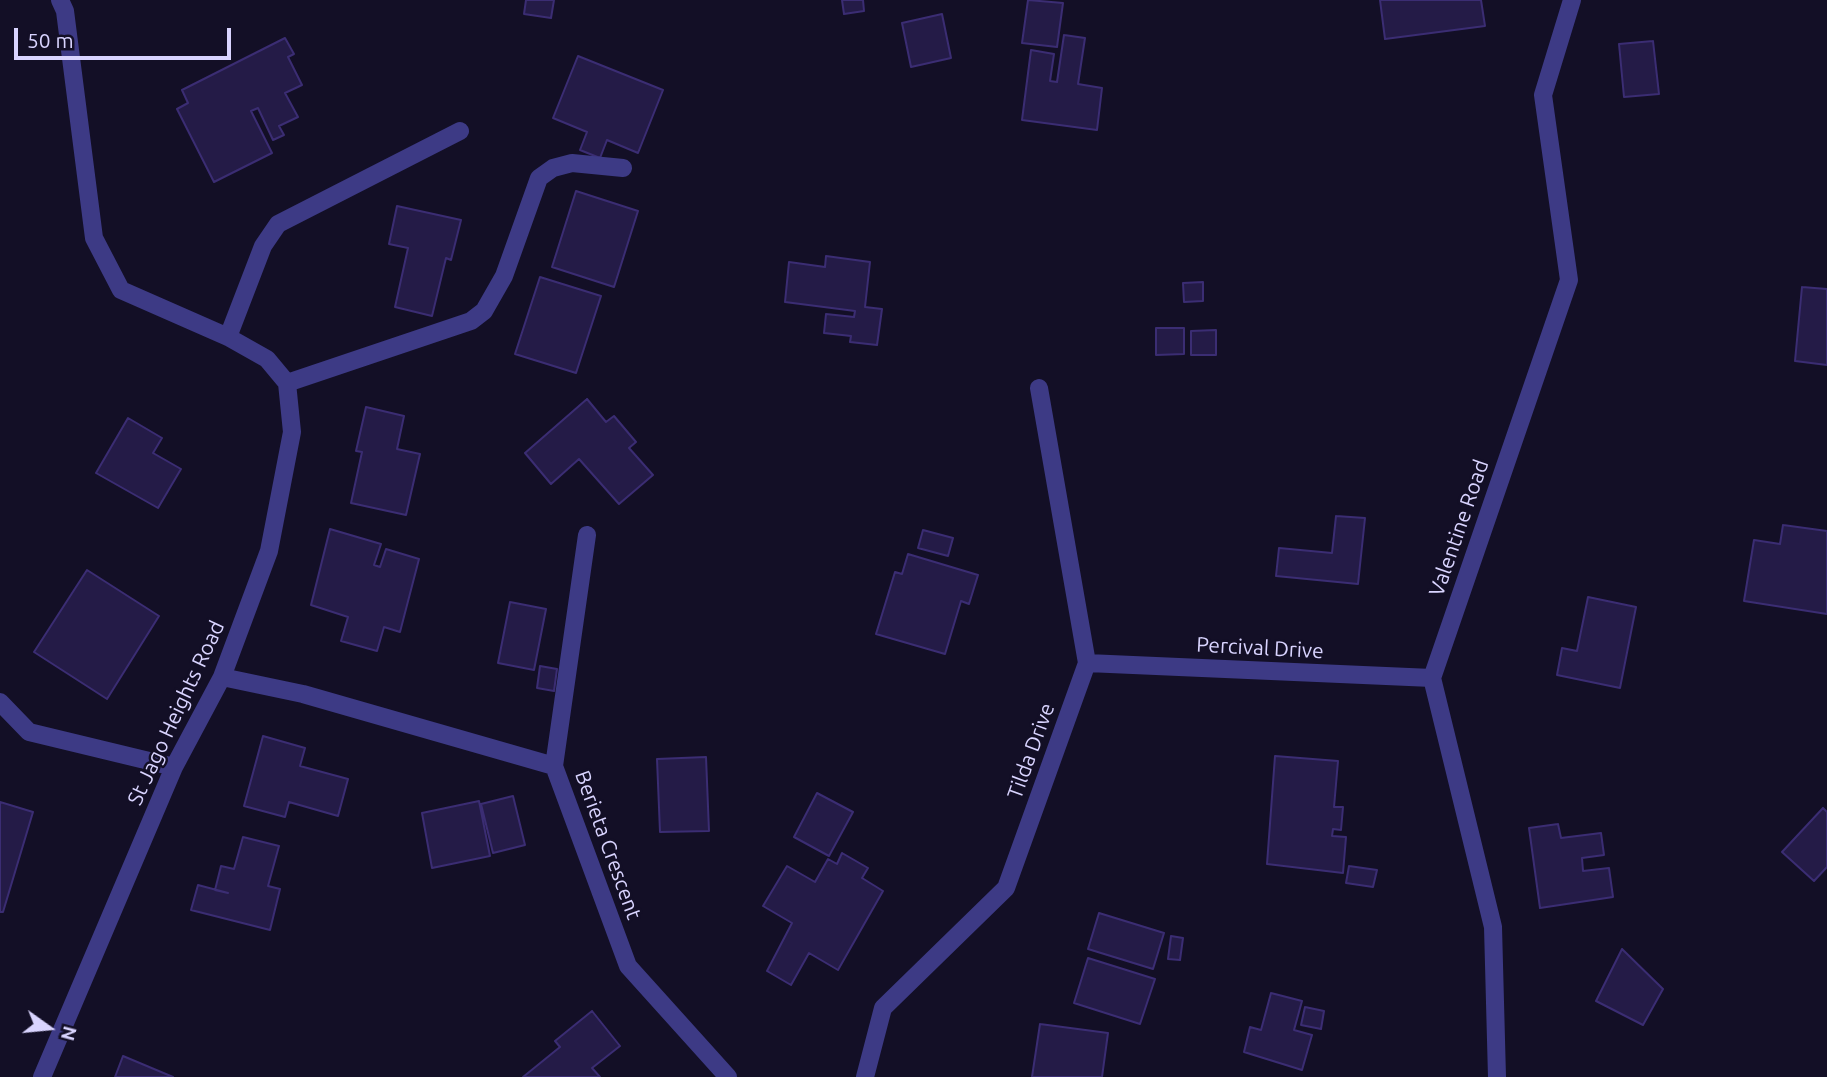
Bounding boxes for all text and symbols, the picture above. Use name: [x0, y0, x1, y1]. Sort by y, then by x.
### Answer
scale bar: [18, 14, 234, 58]
text: 50 m: [27, 28, 74, 52]
street label: Valentine Road: [1424, 456, 1494, 600]
street label: St Jago Heights Road: [122, 617, 230, 809]
street label: Percival Drive: [1196, 632, 1324, 664]
street label: Tilda Drive: [1002, 700, 1060, 802]
street label: Berieta Crescent: [569, 767, 647, 923]
north arrow: [14, 993, 84, 1063]
text: N: [57, 1024, 82, 1043]

